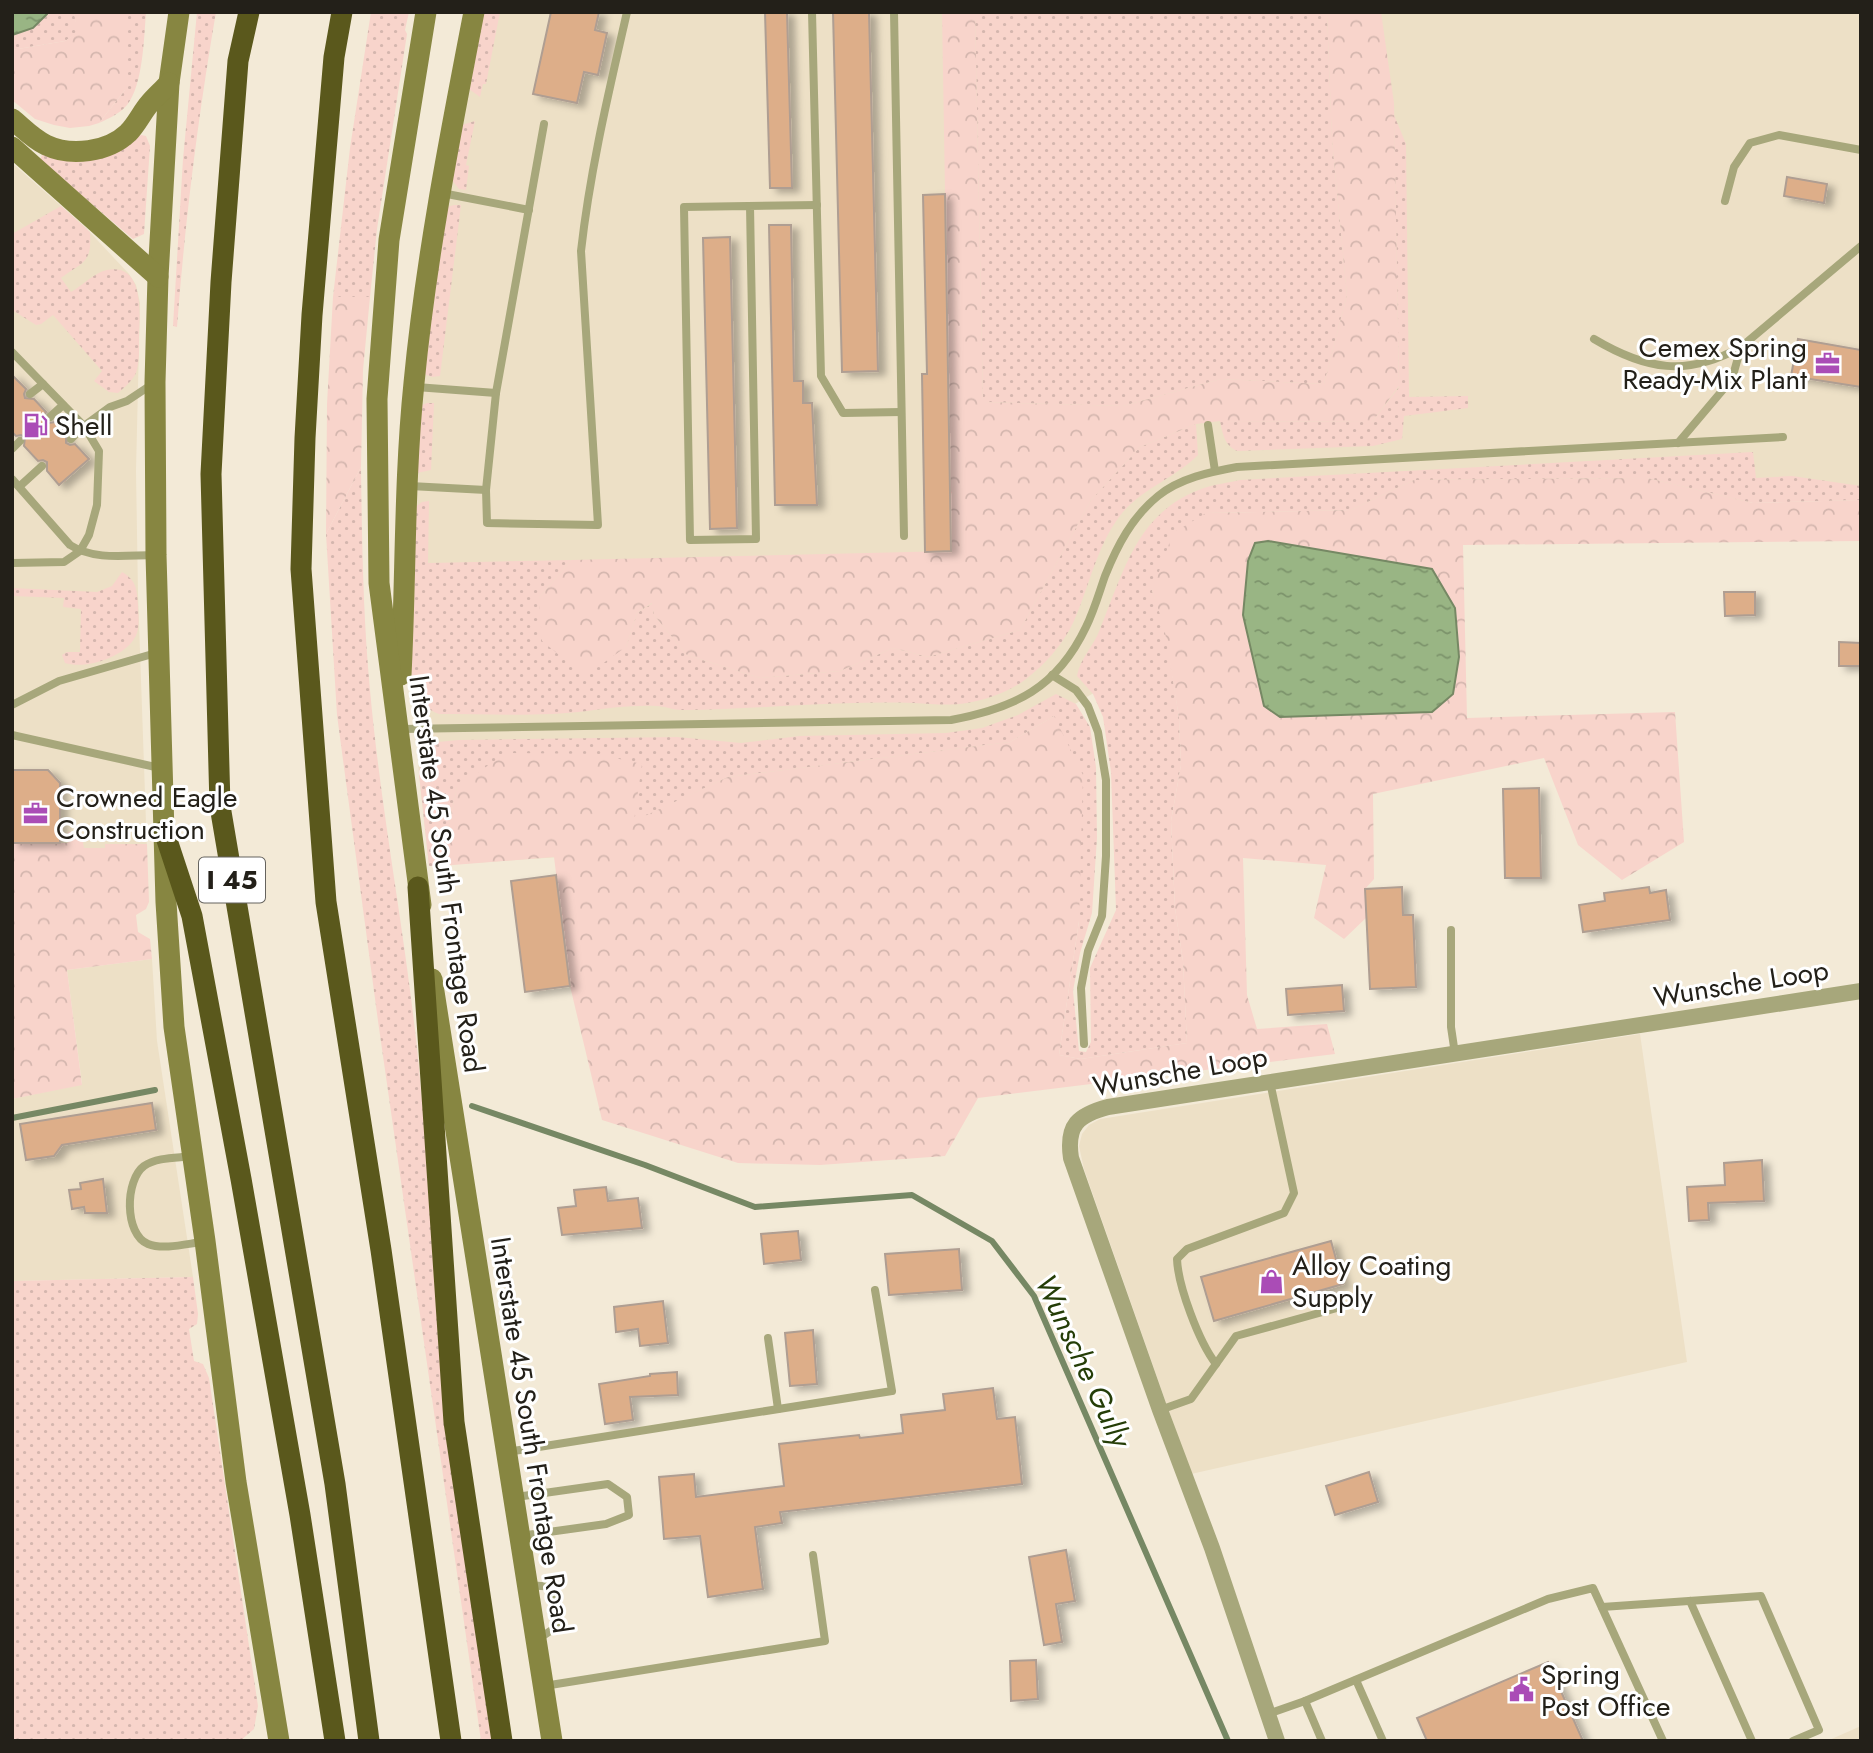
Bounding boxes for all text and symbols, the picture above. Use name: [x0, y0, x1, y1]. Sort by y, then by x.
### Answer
place label: Cemex Spring Ready-Mix Plant: [1622, 327, 1807, 400]
office icon: Cemex Spring Ready-Mix Plant: [1813, 349, 1841, 377]
place label: Shell: [55, 405, 112, 446]
fuel station icon: Shell: [21, 411, 49, 439]
street label: Interstate 45 South Frontage Road: [398, 673, 495, 1075]
place label: Crowned Eagle Construction: [56, 777, 237, 850]
office icon: Crowned Eagle Construction: [22, 799, 50, 827]
road number: I 45: [199, 858, 265, 902]
street label: Wunsche Loop: [1651, 949, 1831, 1018]
street label: Wunsche Loop: [1090, 1036, 1271, 1107]
street label: Interstate 45 South Frontage Road: [480, 1234, 583, 1636]
place label: Alloy Coating Supply: [1292, 1245, 1452, 1318]
water label: Wunsche Gully: [1025, 1267, 1143, 1456]
shop icon: Alloy Coating Supply: [1258, 1267, 1286, 1295]
place label: Spring Post Office: [1541, 1654, 1670, 1727]
public building icon: Spring Post Office: [1507, 1676, 1535, 1704]

